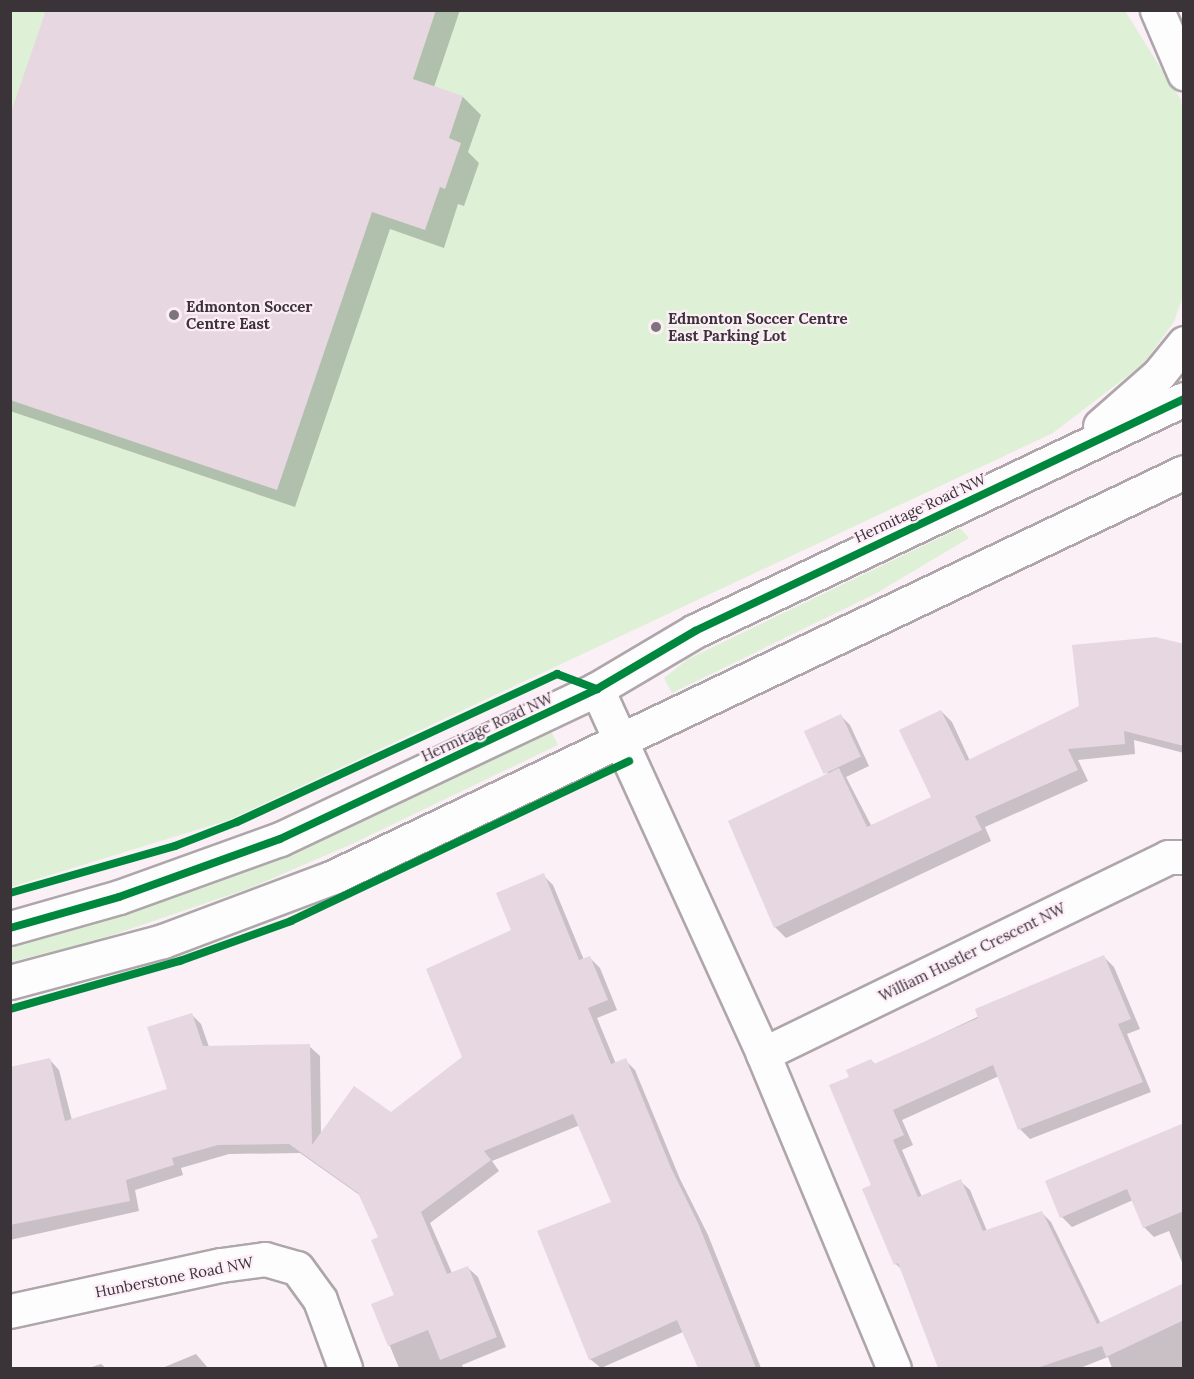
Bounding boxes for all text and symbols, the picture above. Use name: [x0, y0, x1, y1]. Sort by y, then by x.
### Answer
place label: Edmonton Soccer Centre East: [186, 297, 312, 332]
marker: Edmonton Soccer Centre East: [167, 308, 181, 322]
place label: Edmonton Soccer Centre East Parking Lot: [668, 309, 848, 344]
marker: Edmonton Soccer Centre East Parking Lot: [649, 320, 663, 334]
street label: Hermitage Road NW: [851, 470, 989, 546]
street label: Hermitage Road NW: [418, 689, 556, 765]
street label: William Hustler Crescent NW: [876, 899, 1068, 1005]
street label: Hunberstone Road NW: [93, 1253, 255, 1301]

